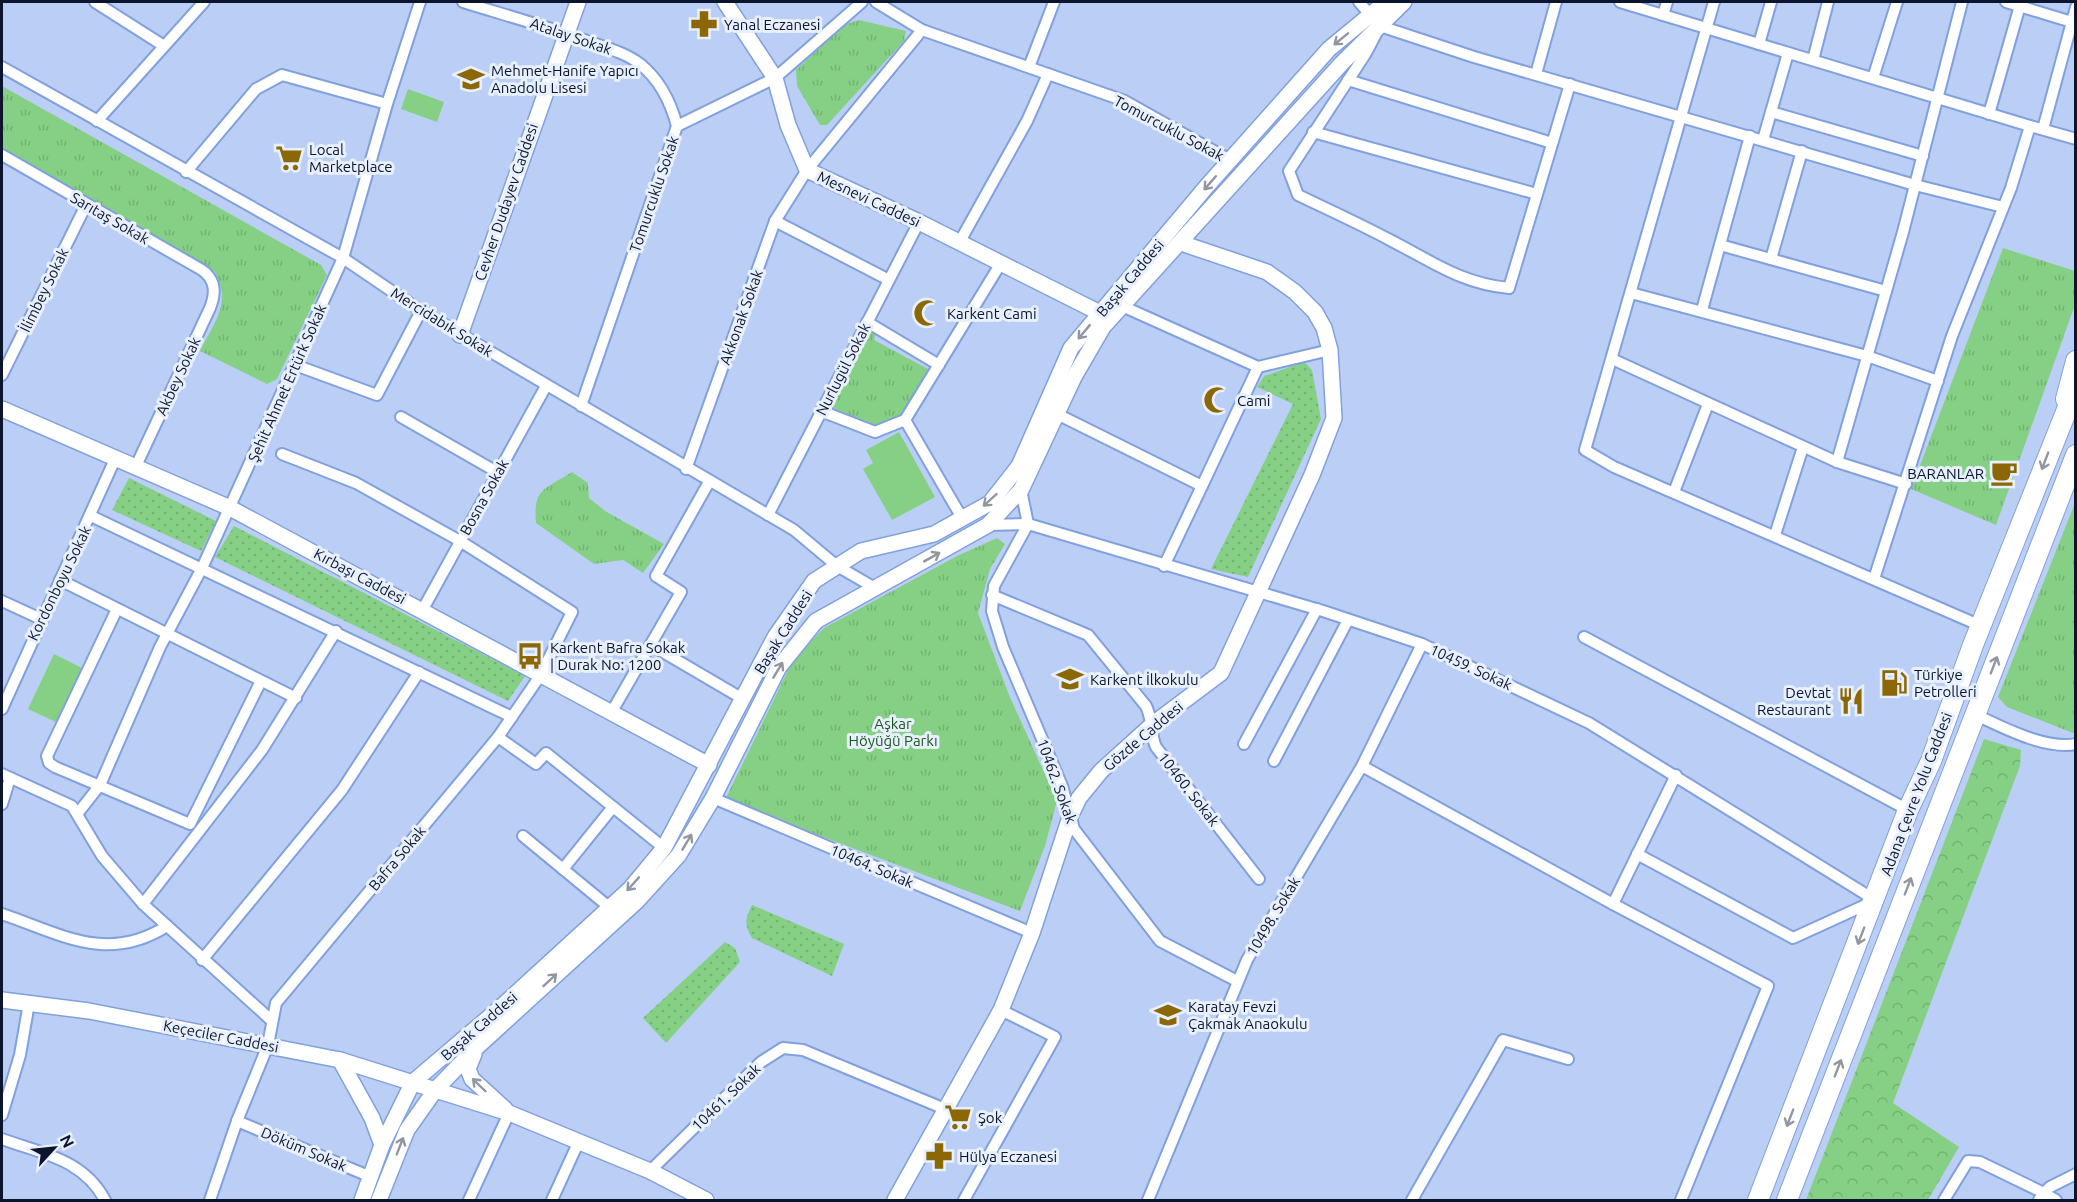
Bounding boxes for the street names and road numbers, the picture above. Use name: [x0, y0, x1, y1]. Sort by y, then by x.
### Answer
street label: Atalay Sokak: [528, 14, 614, 58]
street label: Tomurcuklu Sokak: [1111, 92, 1227, 164]
street label: Cevher Dudayev Caddesi: [471, 121, 541, 283]
street label: Tomurcuklu Sokak: [626, 133, 682, 254]
street label: Mesnevi Caddesi: [815, 168, 923, 230]
street label: Sarıtaş Sokak: [68, 189, 153, 248]
street label: Başak Caddesi: [1093, 236, 1167, 320]
street label: İlimbey Sokak: [16, 245, 72, 335]
street label: Akkonak Sokak: [716, 267, 766, 367]
street label: Mercidabık Sokak: [388, 284, 496, 360]
street label: Şehit Ahmet Ertürk Sokak: [244, 301, 330, 465]
street label: Nurlugül Sokak: [812, 320, 874, 418]
street label: Akbey Sokak: [152, 334, 204, 418]
street label: Bosna Sokak: [456, 456, 512, 538]
street label: Kordonboyu Sokak: [24, 522, 94, 643]
street label: Kırbaşı Caddesi: [311, 545, 409, 607]
street label: Başak Caddesi: [751, 587, 815, 677]
street label: 10459. Sokak: [1427, 641, 1515, 694]
street label: Gözde Caddesi: [1100, 698, 1186, 774]
street label: Adana Çevre Yolu Caddesi: [1877, 710, 1955, 878]
street label: 10462. Sokak: [1034, 736, 1080, 826]
street label: 10460. Sokak: [1155, 749, 1223, 830]
street label: Bafra Sokak: [365, 822, 429, 894]
street label: 10464. Sokak: [828, 841, 917, 891]
street label: 10498. Sokak: [1243, 873, 1303, 958]
street label: Başak Caddesi: [437, 988, 521, 1064]
street label: Keçeciler Caddesi: [162, 1016, 280, 1056]
street label: 10461. Sokak: [688, 1060, 764, 1134]
street label: Döküm Sokak: [259, 1123, 350, 1175]

